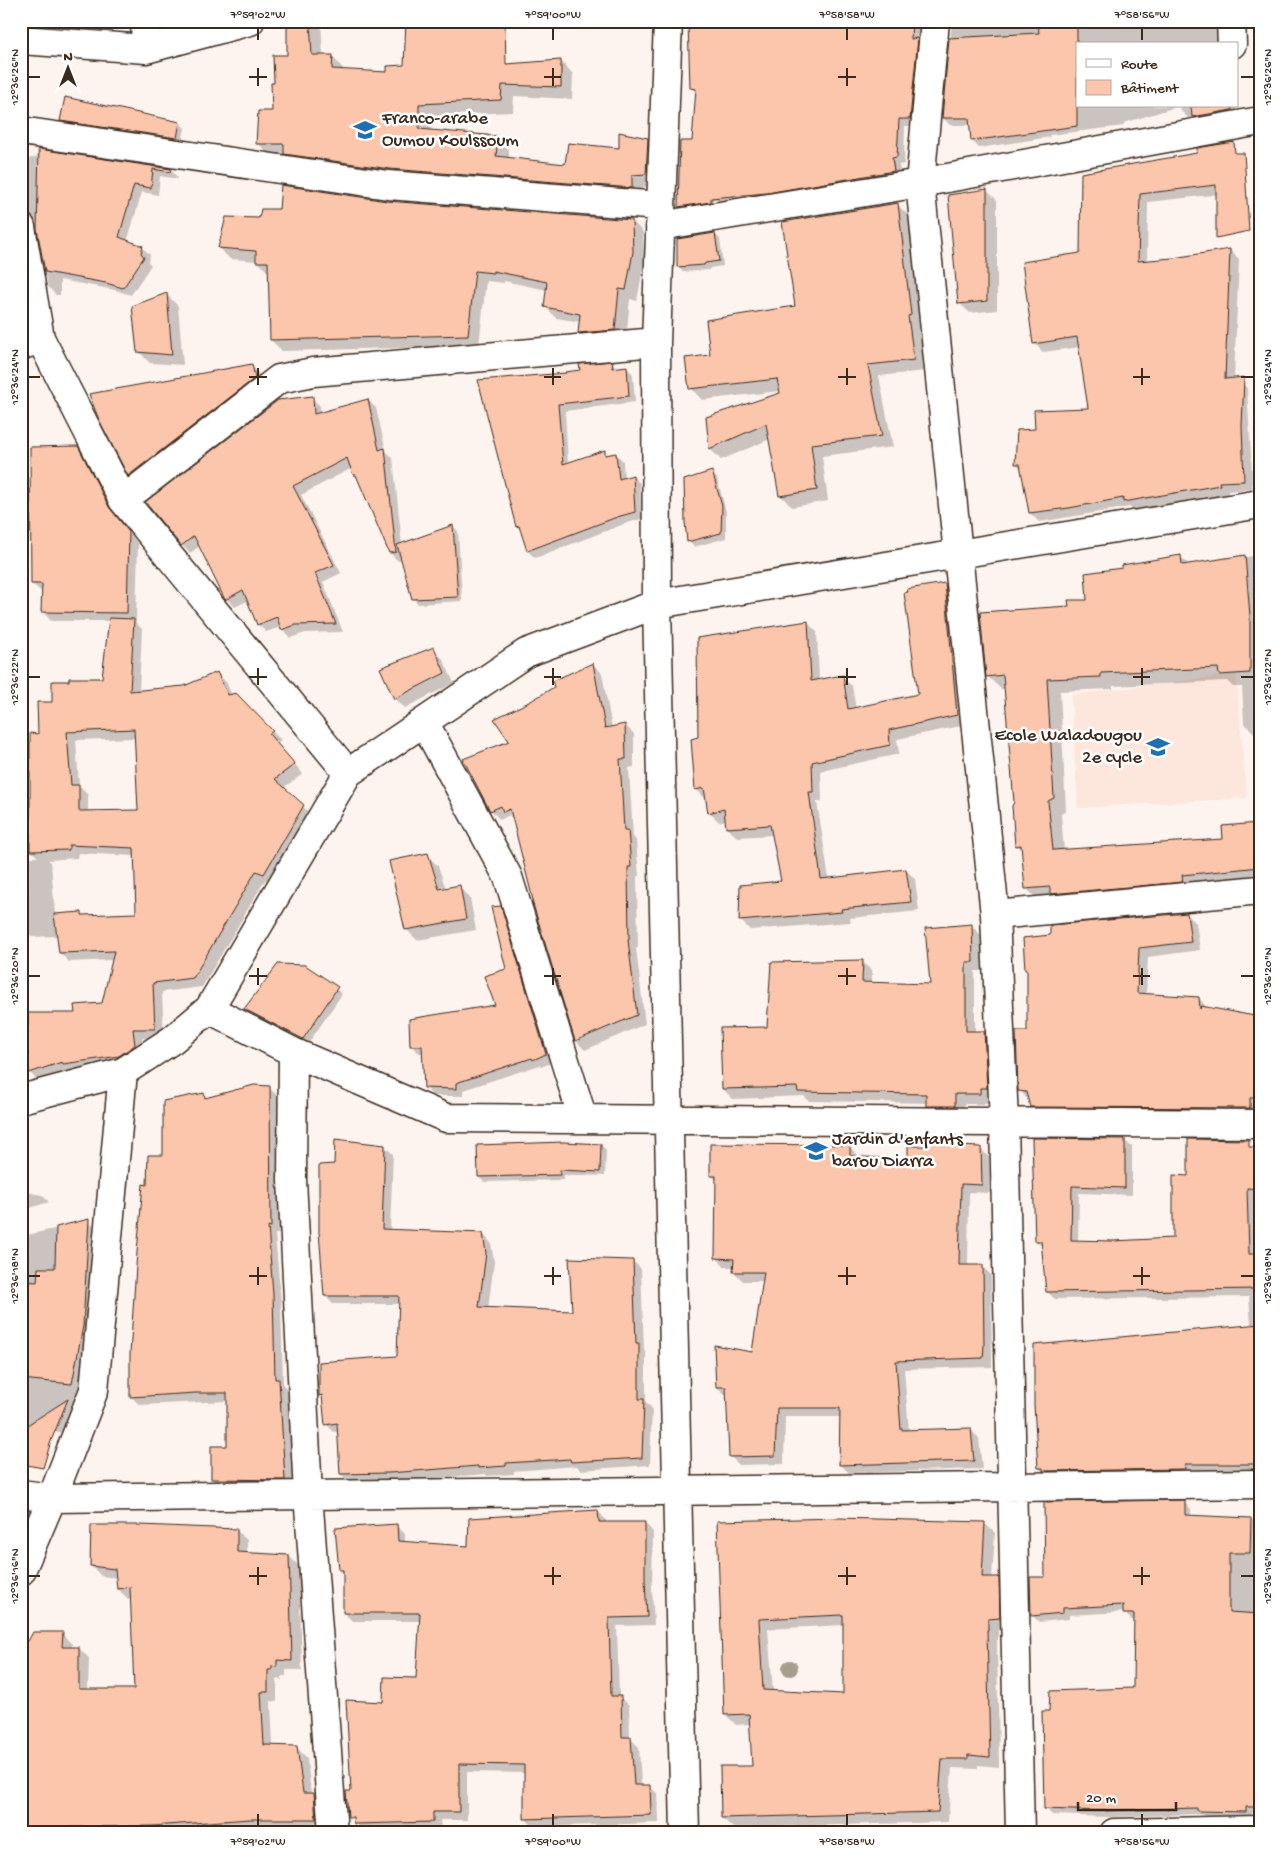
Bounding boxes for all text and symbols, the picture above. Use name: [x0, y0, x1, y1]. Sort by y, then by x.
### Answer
text: 7°59'02"W: [230, 9, 285, 23]
text: 7°59'00"W: [524, 9, 581, 23]
text: 7°58'58"W: [818, 9, 875, 23]
text: 7°58'56"W: [1113, 9, 1170, 23]
north arrow: [42, 42, 92, 92]
legend: [1076, 42, 1238, 108]
text: 12°36'26"N: [9, 49, 23, 106]
text: N: [63, 49, 73, 66]
text: 12°36'26"N: [1262, 49, 1276, 106]
text: Route: [1121, 56, 1158, 74]
text: Bâtiment: [1120, 80, 1180, 98]
place label: Franco-arabe Oumou Koulssoum: [381, 108, 519, 153]
school or university icon: Franco-arabe Oumou Koulssoum: [352, 117, 378, 143]
text: 12°36'24"N: [9, 349, 23, 406]
text: 12°36'24"N: [1262, 349, 1276, 406]
text: 12°36'22"N: [9, 649, 23, 706]
text: 12°36'22"N: [1262, 649, 1276, 706]
place label: Ecole Waladougou 2e cycle: [994, 725, 1142, 770]
school or university icon: Ecole Waladougou 2e cycle: [1145, 734, 1171, 760]
text: 12°36'20"N: [9, 947, 23, 1006]
text: 12°36'20"N: [1262, 947, 1276, 1006]
place label: Jardin d'enfants barou Diarra: [832, 1129, 964, 1174]
school or university icon: Jardin d'enfants barou Diarra: [803, 1138, 829, 1164]
text: 12°36'18"N: [9, 1248, 23, 1305]
text: 12°36'18"N: [1262, 1248, 1276, 1305]
text: 12°36'16"N: [9, 1548, 23, 1605]
text: 12°36'16"N: [1262, 1548, 1276, 1605]
scale bar: [1078, 1779, 1176, 1811]
text: 20 m: [1086, 1790, 1116, 1808]
text: 7°59'02"W: [230, 1836, 285, 1850]
text: 7°59'00"W: [524, 1836, 581, 1850]
text: 7°58'58"W: [818, 1836, 875, 1850]
text: 7°58'56"W: [1113, 1836, 1170, 1850]

